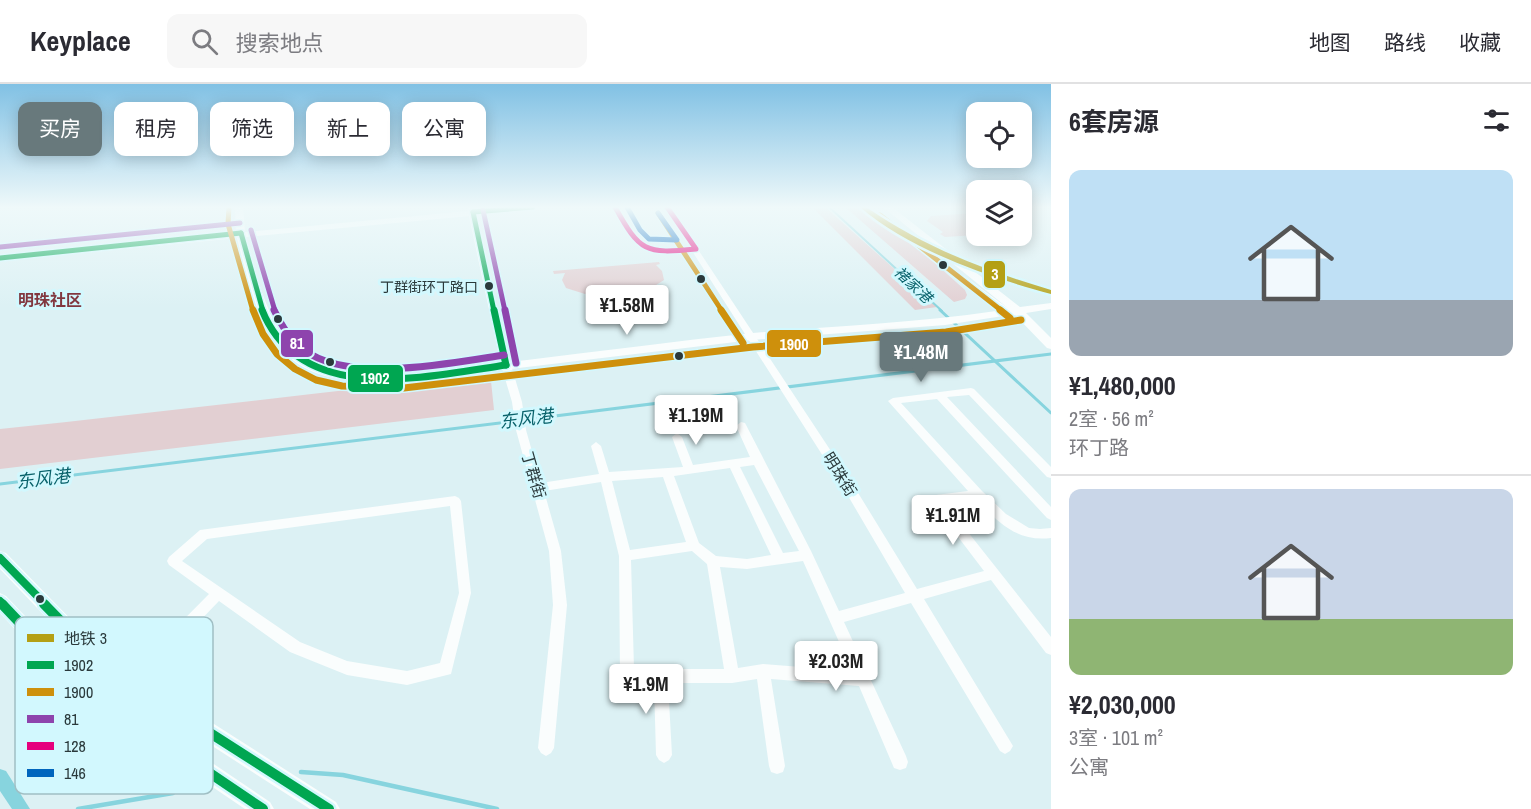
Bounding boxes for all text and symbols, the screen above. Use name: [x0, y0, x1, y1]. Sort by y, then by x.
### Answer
search box: [167, 14, 587, 68]
text: Keyplace: [30, 22, 131, 60]
icon: search: [188, 25, 221, 58]
text: 搜索地点: [236, 28, 324, 58]
text: 地图: [1309, 28, 1351, 57]
text: 路线: [1384, 28, 1426, 57]
text: 收藏: [1459, 28, 1501, 57]
chip: 买房: [18, 102, 102, 156]
chip: 租房: [114, 102, 198, 156]
chip: 筛选: [210, 102, 294, 156]
chip: 新上: [306, 102, 390, 156]
chip: 公寓: [402, 102, 486, 156]
map controls: [966, 102, 1032, 246]
button: locate: [966, 102, 1032, 168]
text: 6套房源: [1069, 104, 1159, 139]
icon: filters: [1480, 104, 1513, 137]
button: layers: [966, 180, 1032, 246]
icon: home: [1237, 209, 1345, 317]
unlabelled marker: [937, 259, 949, 271]
line badge: 3: [983, 260, 1006, 289]
water label: 褚家港: [890, 262, 938, 309]
text: 3: [991, 263, 999, 285]
unlabelled marker: [695, 273, 707, 285]
place label: 丁群街环丁路口: [380, 278, 478, 296]
marker: 丁群街环丁路口: [483, 280, 495, 292]
pin: ¥1.58M: [578, 285, 676, 336]
district label: 明珠社区: [18, 289, 82, 311]
text: ¥1.58M: [600, 291, 654, 318]
unlabelled marker: [272, 313, 284, 325]
line badge: 81: [280, 329, 314, 358]
line badge: 1900: [766, 329, 822, 358]
text: 81: [290, 332, 305, 354]
pin: ¥1.48M: [872, 332, 970, 383]
text: 1900: [779, 333, 809, 355]
text: ¥1.48M: [894, 338, 948, 365]
unlabelled marker: [673, 350, 685, 362]
unlabelled marker: [324, 356, 336, 368]
line badge: 1902: [347, 364, 404, 393]
text: 1902: [360, 367, 390, 389]
text: ¥1,480,000: [1069, 368, 1176, 403]
pin: ¥1.19M: [647, 395, 745, 446]
text: ¥1.19M: [669, 401, 723, 428]
water label: 东风港: [498, 402, 557, 434]
text: 2室 · 56 m²: [1069, 405, 1154, 432]
text: 环丁路: [1069, 434, 1129, 461]
street label: 明珠街: [818, 448, 862, 500]
street label: 丁群街: [517, 449, 551, 501]
water label: 东风港: [15, 462, 74, 494]
pin: ¥1.91M: [904, 495, 1002, 546]
text: ¥1.91M: [926, 501, 980, 528]
icon: home: [1237, 528, 1345, 636]
unlabelled marker: [34, 593, 46, 605]
legend: [15, 617, 213, 794]
text: 地铁 3: [64, 627, 107, 649]
pin: ¥2.03M: [787, 641, 885, 692]
text: ¥2.03M: [809, 647, 863, 674]
text: 1902: [64, 654, 93, 676]
pin: ¥1.9M: [604, 664, 688, 715]
text: ¥1.9M: [623, 670, 669, 697]
text: 1900: [64, 681, 93, 703]
text: ¥2,030,000: [1069, 687, 1176, 722]
text: 81: [64, 708, 79, 730]
text: 3室 · 101 m²: [1069, 724, 1163, 751]
text: 128: [64, 735, 86, 757]
text: 公寓: [1069, 753, 1109, 780]
text: 146: [64, 762, 86, 784]

